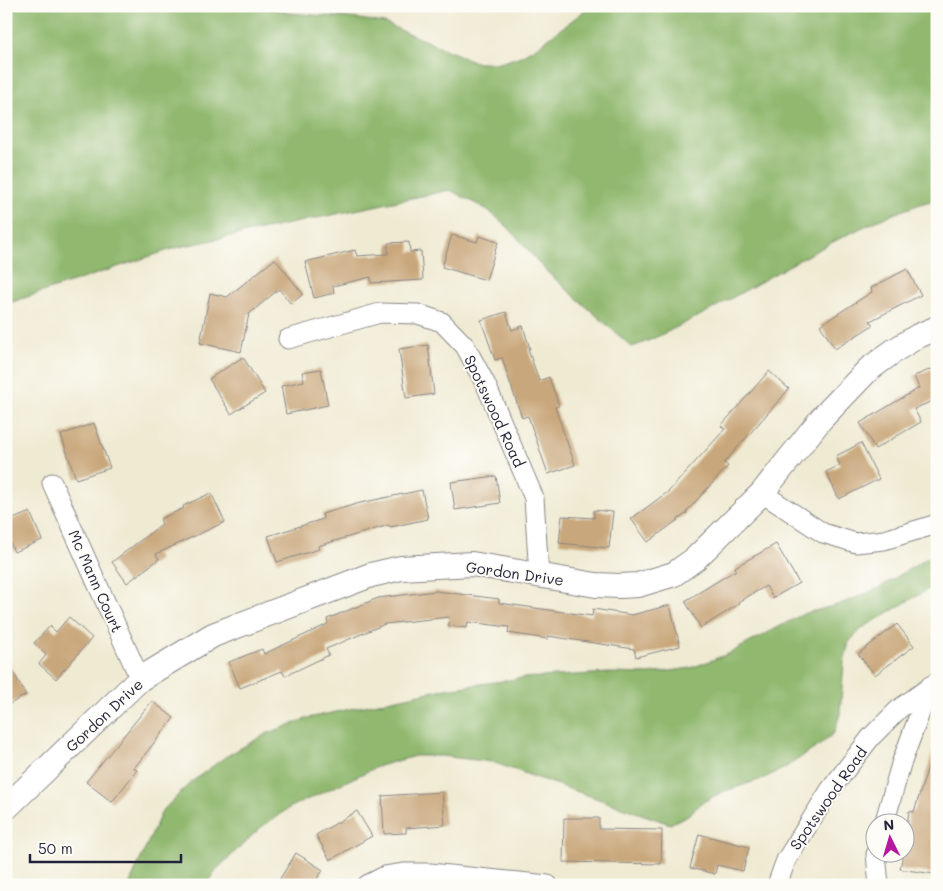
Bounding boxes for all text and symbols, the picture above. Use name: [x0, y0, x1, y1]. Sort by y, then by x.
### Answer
street label: Spotswood Road: [460, 352, 530, 470]
street label: Mc Mann Court: [64, 527, 128, 635]
street label: Gordon Drive: [465, 556, 565, 590]
street label: Gordon Drive: [61, 674, 147, 756]
street label: Spotswood Road: [785, 742, 871, 854]
north arrow: [866, 814, 916, 864]
text: N: [883, 815, 895, 834]
scale bar: [30, 831, 181, 863]
text: 50 m: [38, 838, 73, 858]

